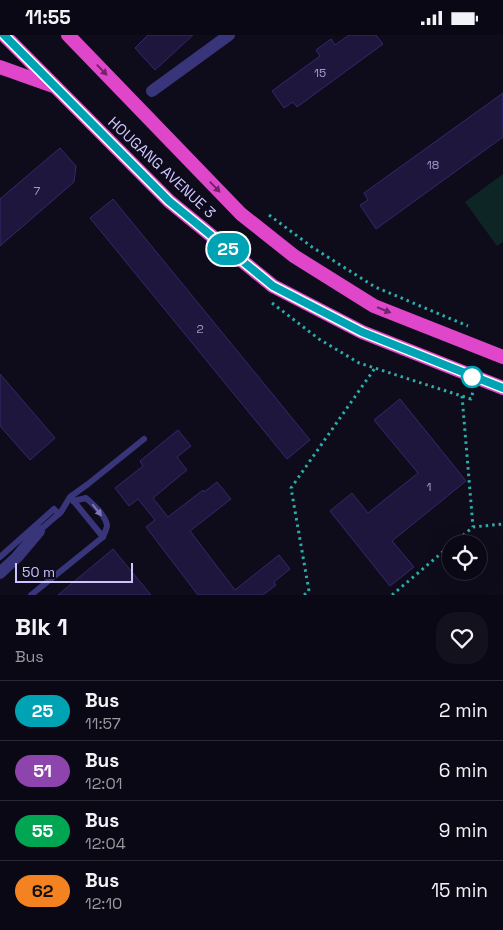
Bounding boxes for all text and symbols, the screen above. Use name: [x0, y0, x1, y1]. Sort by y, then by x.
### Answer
text: 11:55: [25, 5, 71, 30]
one-way arrow: [95, 64, 107, 76]
house number: 15: [314, 65, 326, 81]
street label: HOUGANG AVENUE 3: [104, 112, 220, 222]
house number: 18: [427, 157, 439, 173]
one-way arrow: [208, 181, 220, 193]
house number: 7: [34, 183, 41, 199]
line badge: 25: [206, 233, 250, 265]
text: 25: [217, 237, 239, 260]
one-way arrow: [377, 306, 392, 314]
house number: 2: [196, 321, 204, 337]
unlabelled marker: [461, 366, 483, 388]
house number: 1: [426, 479, 432, 495]
one-way arrow: [92, 504, 103, 517]
map controls: [442, 535, 487, 580]
button: locate: [442, 535, 487, 580]
scale bar: [15, 560, 132, 583]
text: 50 m: [22, 563, 55, 581]
text: Blk 1: [15, 611, 68, 642]
button: heart: [436, 612, 488, 664]
text: Bus: [15, 646, 44, 667]
text: Bus: [85, 688, 119, 713]
text: 2 min: [439, 698, 488, 723]
text: 25: [32, 699, 53, 722]
text: 11:57: [85, 713, 121, 734]
text: Bus: [85, 748, 119, 773]
text: 6 min: [439, 758, 488, 783]
text: 51: [33, 759, 52, 782]
text: 12:01: [85, 773, 122, 794]
text: Bus: [85, 808, 119, 833]
text: 9 min: [439, 818, 488, 843]
text: 55: [32, 819, 53, 842]
text: 12:04: [85, 833, 126, 854]
text: Bus: [85, 868, 119, 893]
text: 15 min: [431, 878, 488, 903]
text: 62: [32, 879, 53, 902]
text: 12:10: [85, 893, 122, 914]

